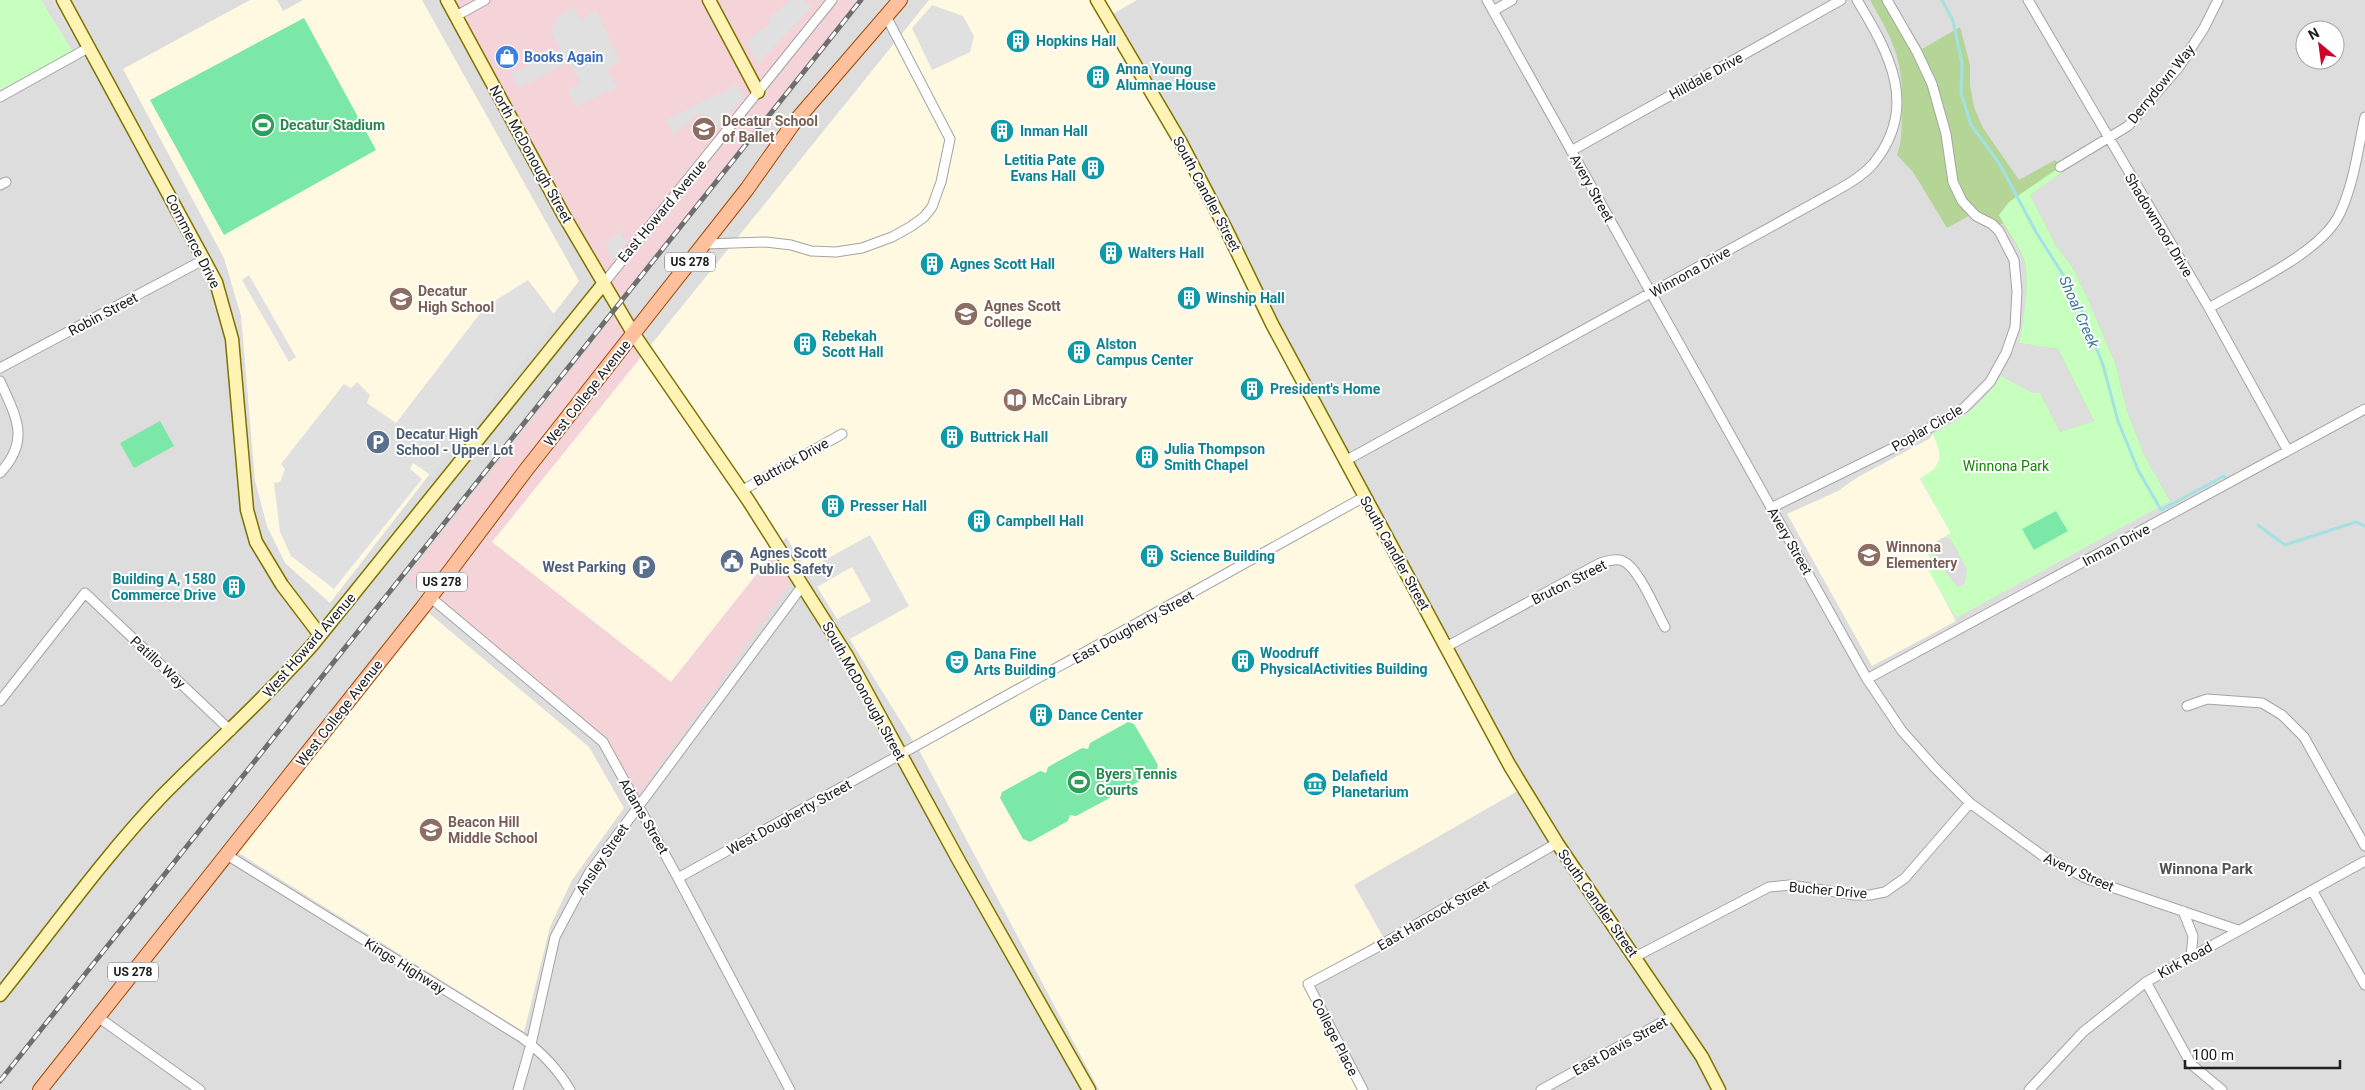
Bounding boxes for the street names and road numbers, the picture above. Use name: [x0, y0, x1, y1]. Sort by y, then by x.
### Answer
street label: Derrydown Way: [2124, 41, 2198, 127]
street label: Hilldale Drive: [1666, 49, 1746, 103]
street label: North McDonough Street: [486, 82, 576, 226]
street label: South Candler Street: [1170, 134, 1244, 255]
street label: Avery Street: [1567, 151, 1617, 225]
street label: East Howard Avenue: [614, 157, 710, 265]
street label: Shadowmoor Drive: [2122, 170, 2196, 280]
street label: Commerce Drive: [162, 191, 224, 291]
street label: Winnona Drive: [1647, 243, 1733, 301]
road number: US 278: [665, 252, 715, 272]
street label: Robin Street: [66, 289, 141, 339]
street label: West College Avenue: [540, 337, 634, 449]
street label: Poplar Circle: [1889, 401, 1965, 455]
street label: Buttrick Drive: [751, 435, 831, 489]
street label: South Candler Street: [1357, 493, 1433, 613]
street label: Avery Street: [1764, 505, 1816, 578]
street label: Inman Drive: [2080, 521, 2152, 569]
street label: Bruton Street: [1529, 556, 1609, 608]
road number: US 278: [417, 572, 467, 592]
street label: East Dougherty Street: [1070, 587, 1196, 667]
street label: West Howard Avenue: [259, 590, 359, 700]
street label: South McDonough Street: [819, 619, 909, 763]
street label: Patillo Way: [127, 633, 189, 692]
street label: West College Avenue: [292, 657, 386, 769]
street label: Adams Street: [616, 775, 672, 857]
street label: West Dougherty Street: [724, 776, 854, 858]
street label: Ansley Street: [572, 820, 632, 897]
street label: South Candler Street: [1555, 846, 1642, 960]
street label: Avery Street: [2042, 849, 2117, 895]
street label: East Hancock Street: [1374, 876, 1492, 954]
street label: Bucher Drive: [1788, 879, 1868, 901]
street label: Kings Highway: [362, 935, 449, 997]
street label: Kirk Road: [2155, 939, 2215, 981]
road number: US 278: [108, 962, 158, 982]
street label: College Place: [1309, 996, 1361, 1078]
street label: East Davis Street: [1570, 1013, 1670, 1079]

